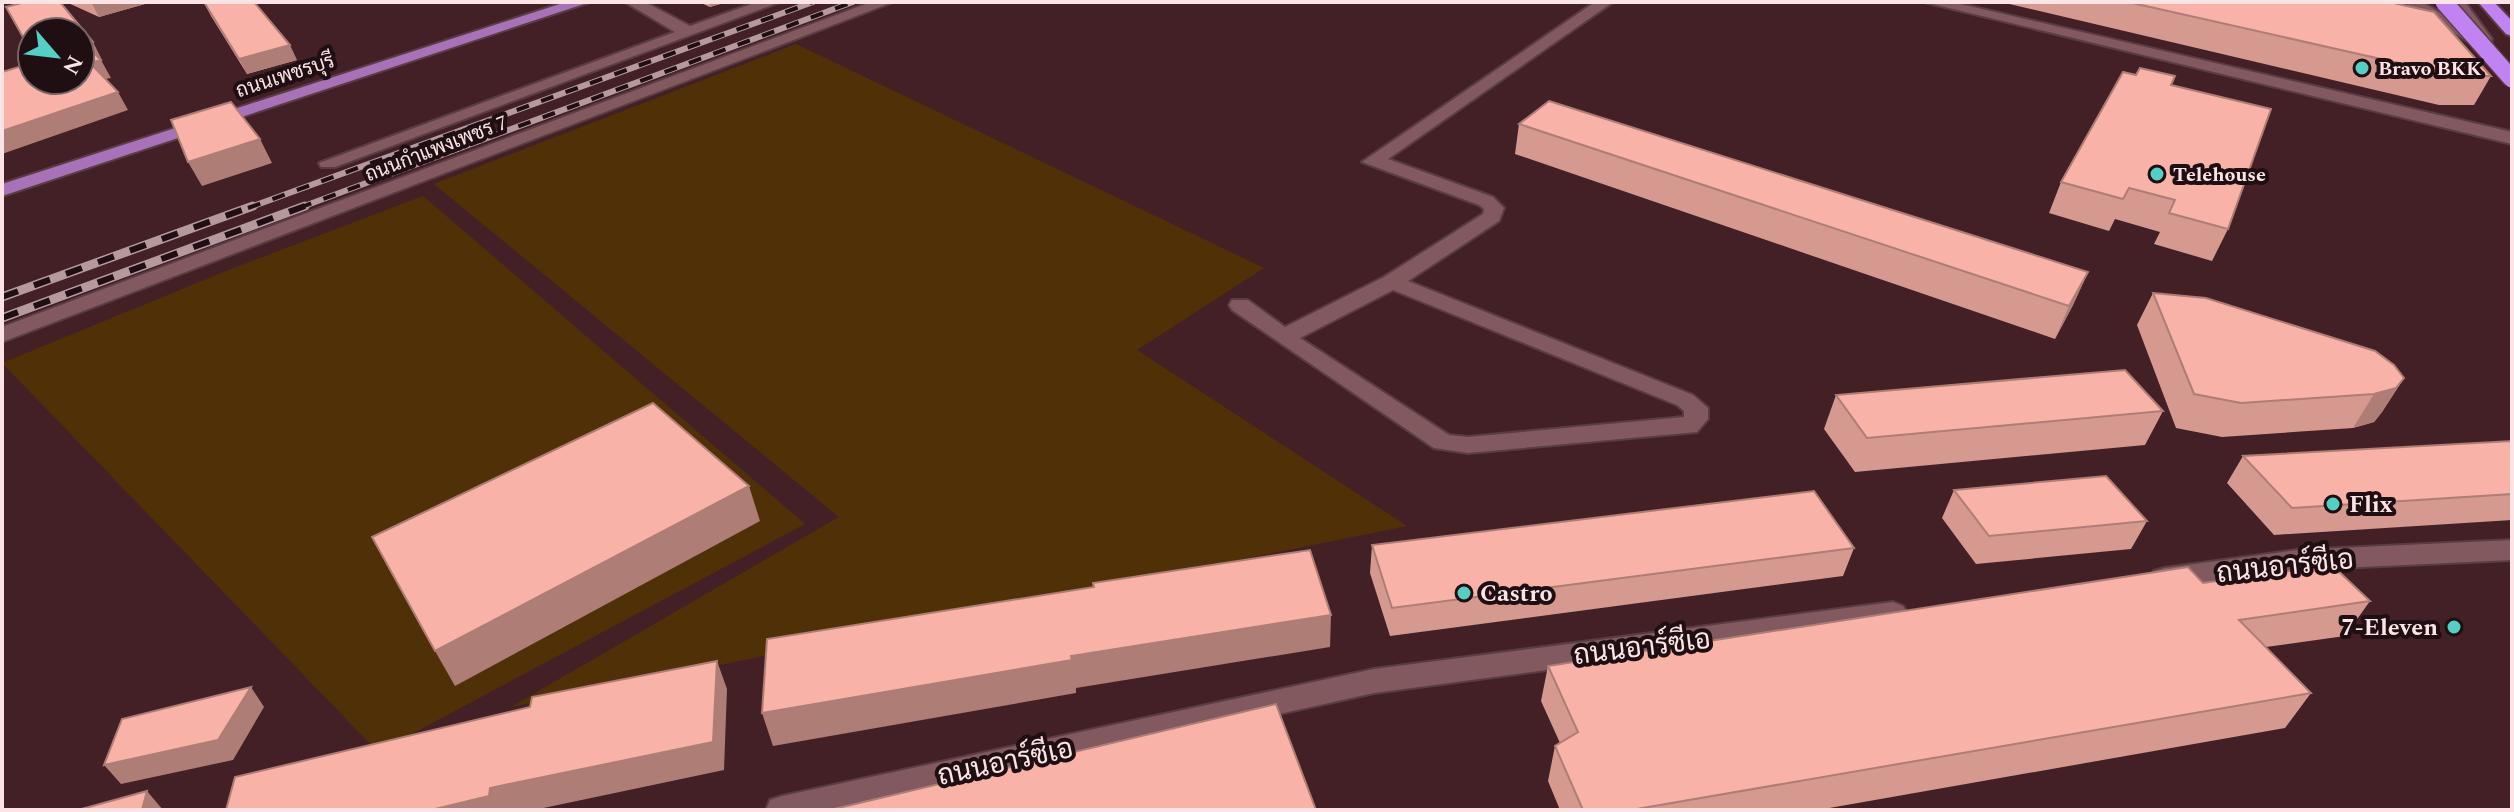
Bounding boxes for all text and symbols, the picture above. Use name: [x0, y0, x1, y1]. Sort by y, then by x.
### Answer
north arrow: [16, 16, 96, 96]
street label: ถนนเพชรบุรี: [232, 46, 338, 106]
text: N: [54, 49, 91, 80]
place label: Bravo BKK: [2378, 54, 2482, 84]
marker: Bravo BKK: [2353, 59, 2371, 77]
street label: ถนนกำแพงเพชร 7: [361, 108, 512, 190]
place label: Telehouse: [2173, 160, 2266, 190]
marker: Telehouse: [2148, 165, 2166, 183]
place label: Flix: [2349, 487, 2393, 523]
marker: Flix: [2324, 495, 2342, 513]
street label: ถนนอาร์ซีเอ: [2214, 538, 2356, 595]
place label: Castro: [1480, 576, 1553, 612]
marker: Castro: [1455, 584, 1473, 602]
place label: 7-Eleven: [2341, 610, 2438, 646]
street label: ถนนอาร์ซีเอ: [1571, 618, 1713, 677]
marker: 7-Eleven: [2445, 618, 2463, 636]
street label: ถนนอาร์ซีเอ: [933, 727, 1077, 798]

